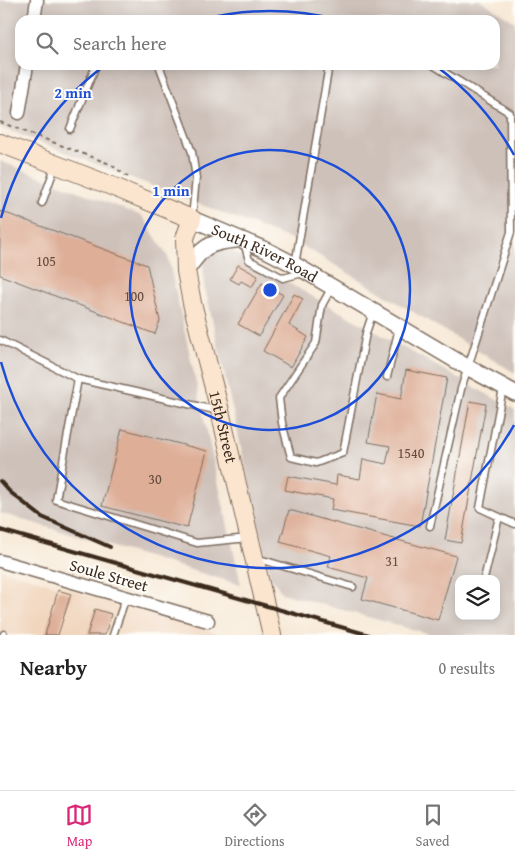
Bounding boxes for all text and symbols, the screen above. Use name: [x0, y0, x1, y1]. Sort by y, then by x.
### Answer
search box: [15, 15, 500, 70]
icon: search: [33, 29, 61, 57]
text: Search here: [73, 29, 167, 57]
text: 2 min: [54, 82, 92, 103]
text: 1 min: [152, 180, 190, 201]
street label: South River Road: [208, 217, 323, 288]
house number: 105: [36, 251, 56, 271]
centre of rings: [261, 281, 279, 299]
house number: 100: [124, 286, 144, 306]
street label: 15th Street: [203, 388, 244, 466]
house number: 1540: [398, 443, 425, 463]
house number: 30: [148, 469, 162, 489]
house number: 31: [385, 551, 399, 571]
street label: Soule Street: [67, 552, 151, 598]
map controls: [455, 575, 500, 620]
button: layers: [455, 575, 500, 620]
text: Nearby: [20, 652, 87, 683]
text: 0 results: [438, 656, 495, 680]
tab: Map: [65, 801, 93, 851]
tab: Directions: [224, 801, 285, 851]
tab: Saved: [416, 801, 450, 851]

